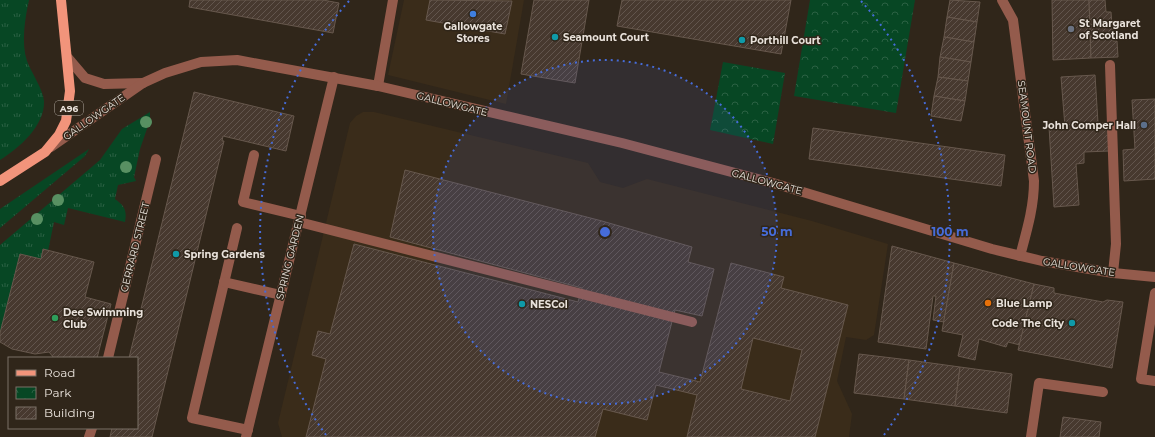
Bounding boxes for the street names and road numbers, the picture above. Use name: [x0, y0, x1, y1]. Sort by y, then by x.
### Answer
street label: SEAMOUNT ROAD: [1015, 80, 1039, 174]
street label: GALLOWGATE: [415, 89, 489, 119]
street label: GALLOWGATE: [61, 91, 128, 143]
road number: A96: [55, 101, 83, 115]
street label: GALLOWGATE: [730, 166, 804, 198]
street label: GERRARD STREET: [118, 200, 153, 293]
street label: SPRING GARDEN: [273, 213, 307, 301]
street label: GALLOWGATE: [1042, 255, 1116, 279]

